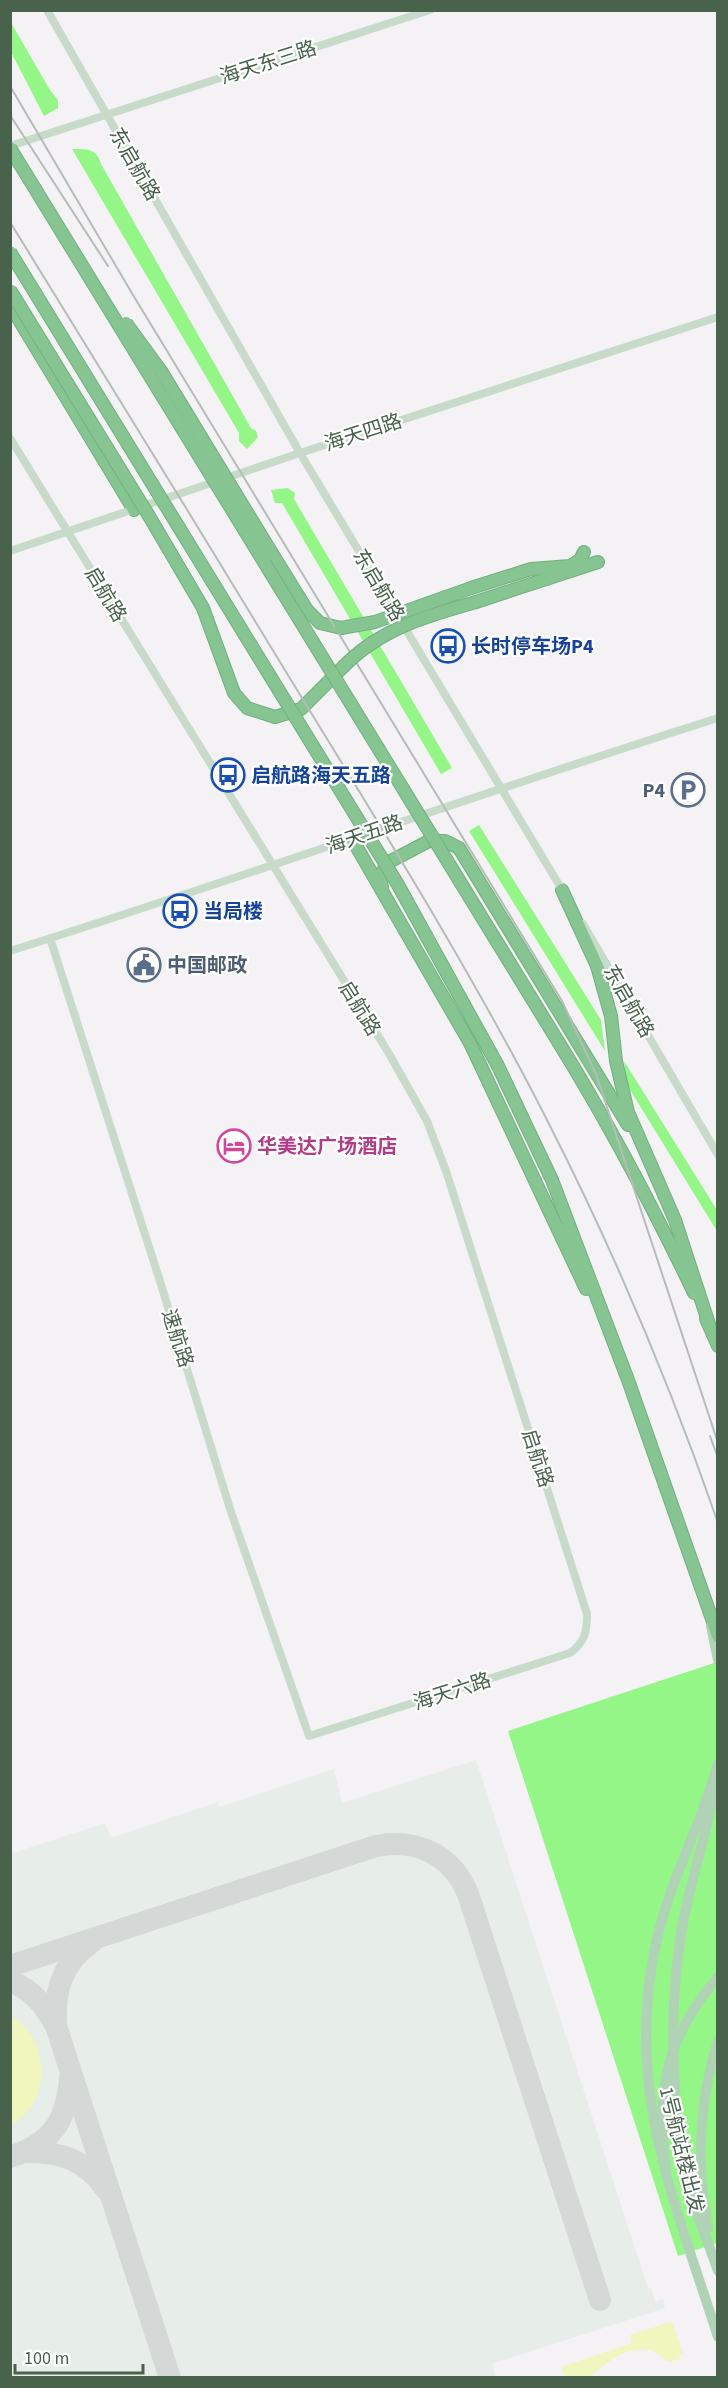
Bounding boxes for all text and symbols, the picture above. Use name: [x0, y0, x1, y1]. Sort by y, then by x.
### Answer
street label: 海天东三路: [216, 34, 320, 92]
street label: 东启航路: [102, 123, 166, 206]
street label: 海天四路: [321, 407, 406, 459]
street label: 东启航路: [346, 544, 411, 627]
street label: 启航路: [78, 562, 133, 627]
bus stop icon: 长时停车场P4: [430, 628, 466, 664]
place label: 长时停车场P4: [471, 633, 594, 661]
bus stop icon: 启航路海天五路: [210, 757, 246, 793]
place label: 启航路海天五路: [251, 762, 391, 790]
parking icon: P4: [670, 772, 706, 808]
place label: P4: [643, 777, 665, 805]
street label: 海天五路: [322, 809, 407, 861]
bus stop icon: 当局楼: [162, 893, 198, 929]
place label: 当局楼: [203, 898, 263, 926]
public building icon: 中国邮政: [126, 947, 162, 983]
place label: 中国邮政: [167, 952, 247, 980]
street label: 东启航路: [596, 960, 660, 1043]
street label: 启航路: [331, 976, 387, 1041]
hotel icon: 华美达广场酒店: [216, 1128, 252, 1164]
place label: 华美达广场酒店: [257, 1133, 397, 1161]
street label: 速航路: [154, 1305, 200, 1371]
street label: 启航路: [514, 1425, 560, 1491]
street label: 海天六路: [410, 1666, 495, 1718]
street label: 1号航站楼出发: [652, 2084, 710, 2217]
scale bar: [15, 2337, 142, 2375]
text: 100 m: [24, 2346, 69, 2371]

